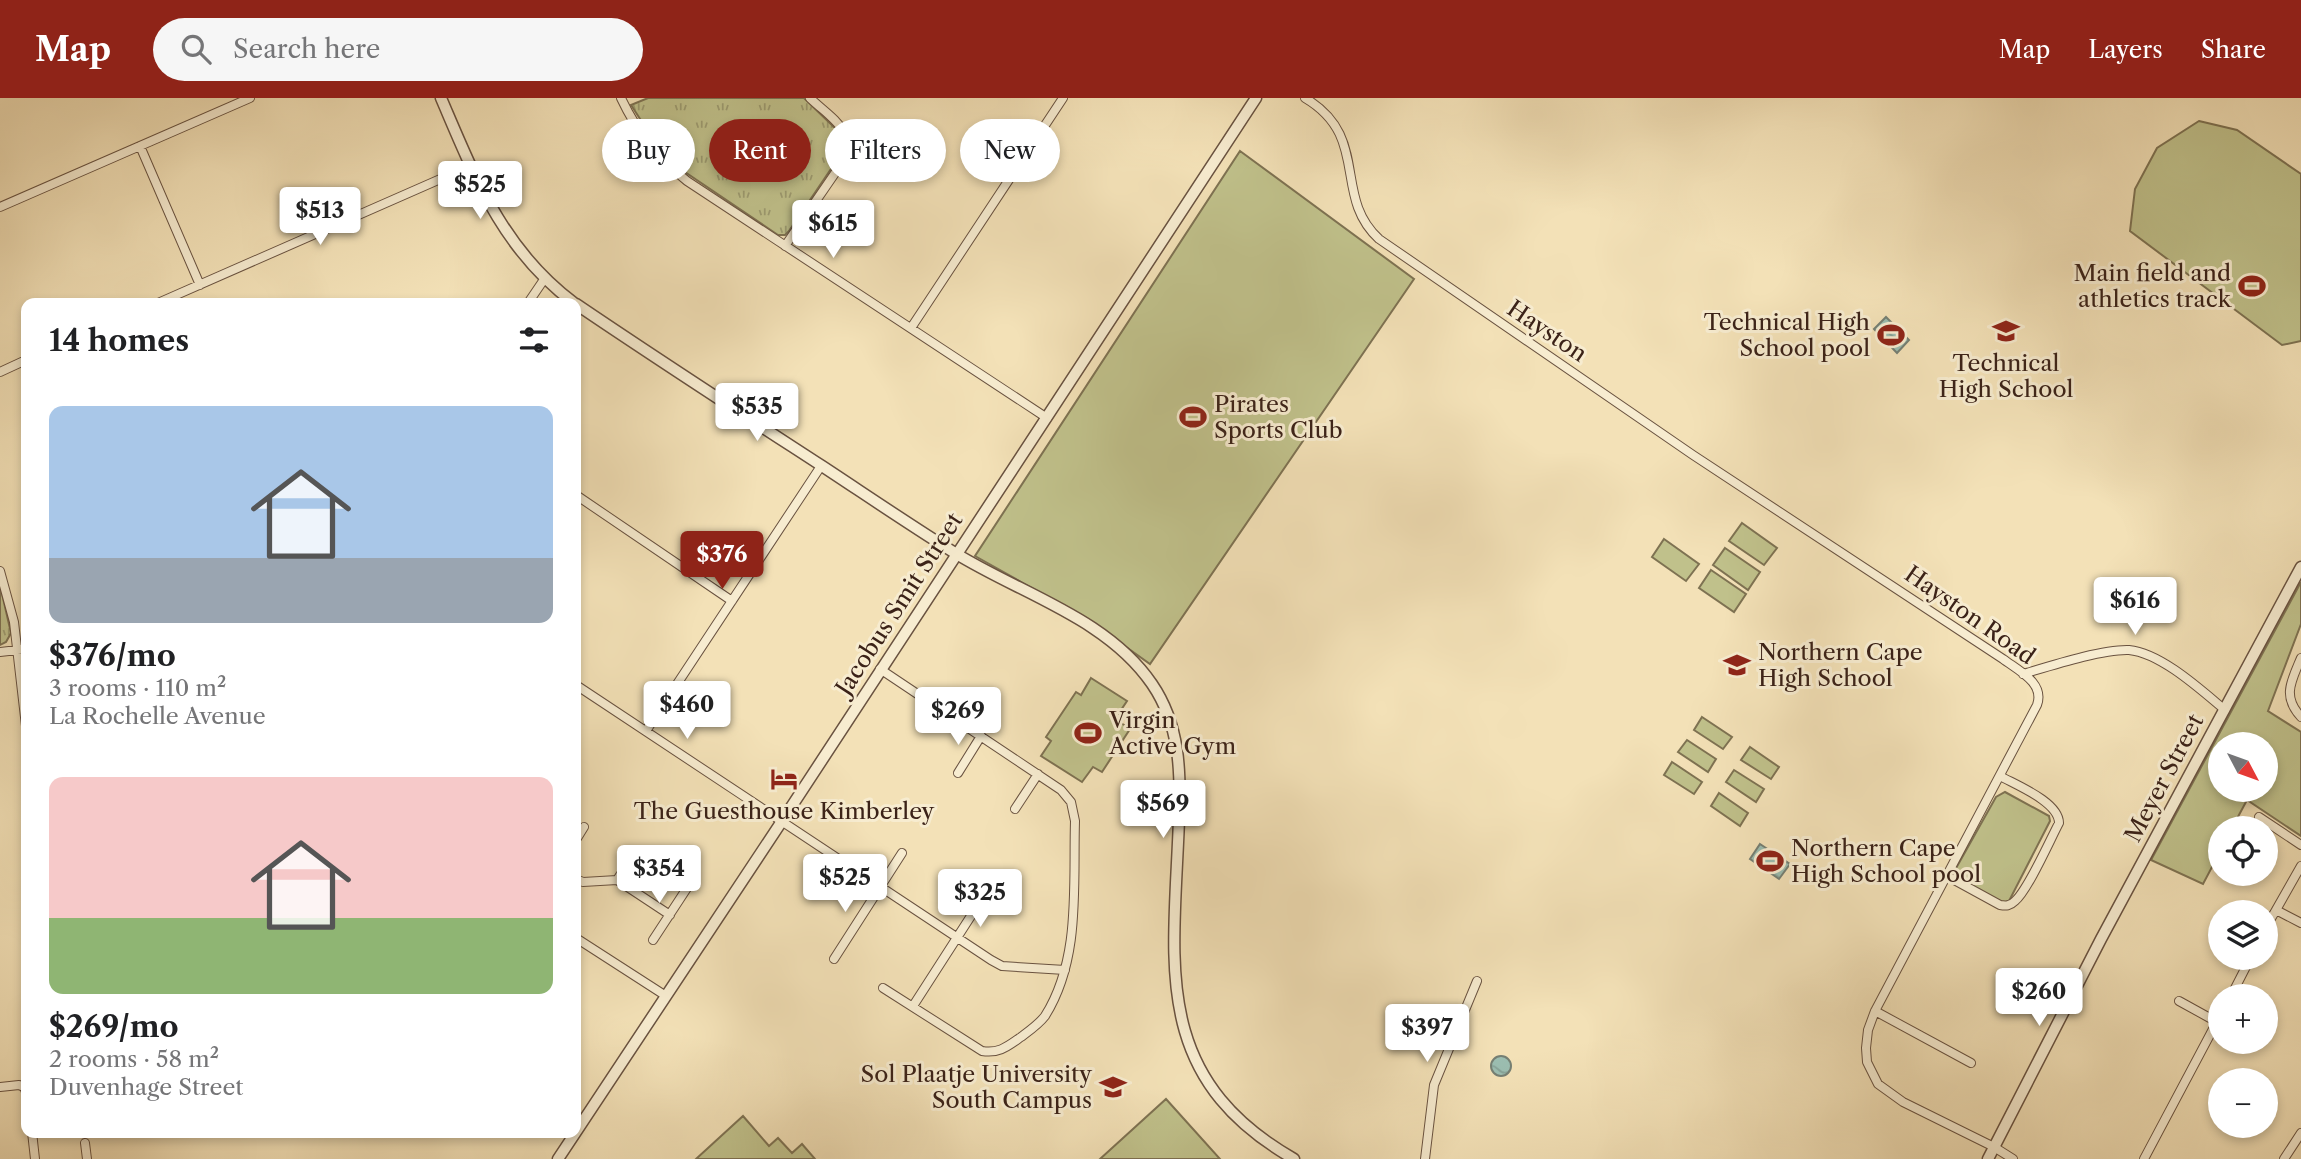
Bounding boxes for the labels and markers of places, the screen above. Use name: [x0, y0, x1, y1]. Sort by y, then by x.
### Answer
pin: $525: [439, 162, 521, 221]
pin: $513: [279, 188, 361, 247]
pin: $615: [792, 200, 874, 260]
place label: Main field and athletics track: [2073, 259, 2233, 313]
sports icon: Main field and athletics track: [2237, 271, 2267, 301]
place label: Technical High School pool: [1704, 308, 1870, 362]
school or university icon: Technical High School: [1991, 316, 2021, 346]
sports icon: Technical High School pool: [1876, 320, 1906, 350]
place label: Technical High School: [1939, 349, 2073, 403]
pin: $535: [716, 384, 798, 443]
place label: Pirates Sports Club: [1214, 390, 1343, 444]
sports icon: Pirates Sports Club: [1178, 402, 1208, 432]
pin: $376: [681, 532, 763, 591]
pin: $616: [2094, 578, 2176, 637]
place label: Northern Cape High School: [1758, 638, 1923, 692]
school or university icon: Northern Cape High School: [1722, 650, 1752, 680]
pin: $460: [646, 682, 728, 741]
pin: $269: [917, 688, 999, 747]
place label: Virgin Active Gym: [1108, 706, 1236, 760]
sports icon: Virgin Active Gym: [1073, 718, 1103, 748]
hotel icon: The Guesthouse Kimberley: [769, 764, 799, 794]
pin: $569: [1122, 780, 1204, 840]
place label: The Guesthouse Kimberley: [634, 797, 935, 825]
place label: Northern Cape High School pool: [1791, 834, 1981, 888]
pin: $354: [618, 846, 700, 905]
sports icon: Northern Cape High School pool: [1755, 846, 1785, 876]
pin: $525: [804, 854, 886, 914]
pin: $325: [939, 870, 1021, 929]
pin: $260: [1998, 968, 2080, 1028]
pin: $397: [1386, 1004, 1468, 1064]
place label: Sol Plaatje University South Campus: [861, 1060, 1092, 1114]
school or university icon: Sol Plaatje University South Campus: [1098, 1072, 1128, 1102]

